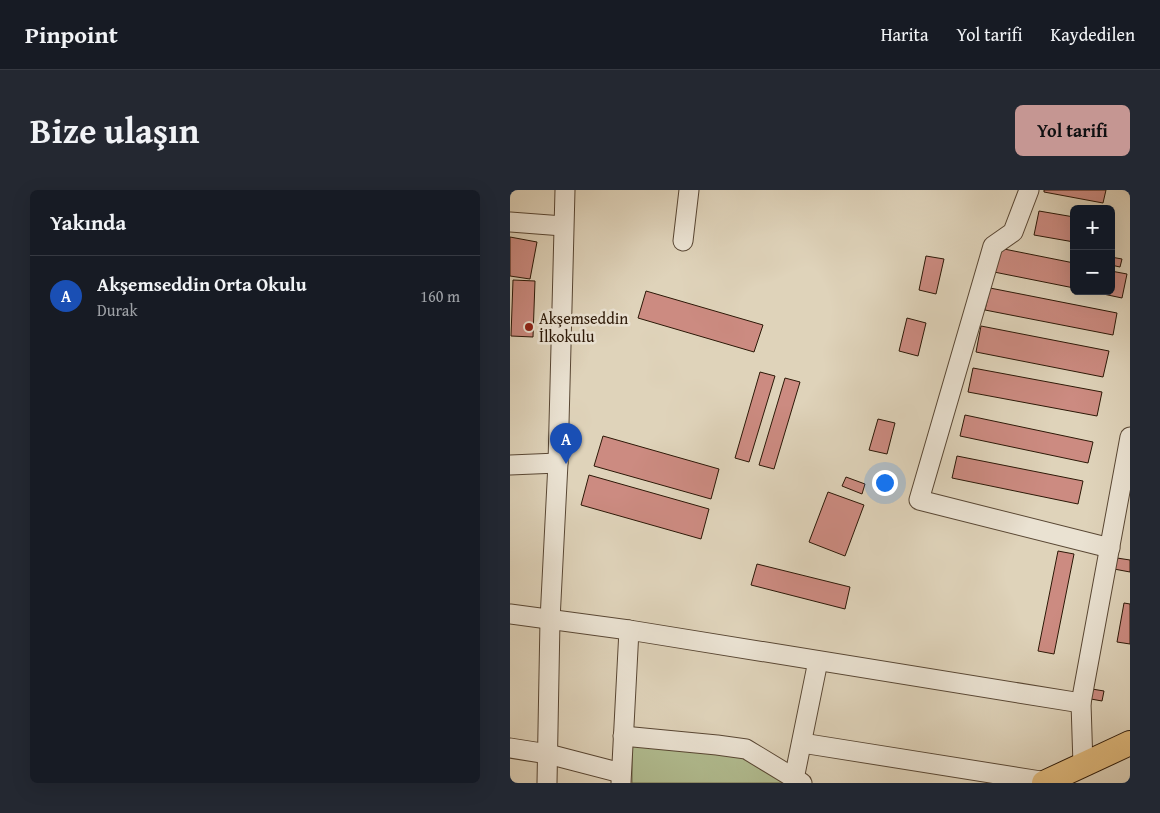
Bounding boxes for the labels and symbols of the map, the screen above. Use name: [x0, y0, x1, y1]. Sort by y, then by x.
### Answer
place label: Akşemseddin İlkokulu: [539, 306, 628, 348]
marker: Akşemseddin İlkokulu: [523, 321, 535, 333]
pin: A: [550, 423, 582, 464]
your location: [872, 470, 898, 496]

